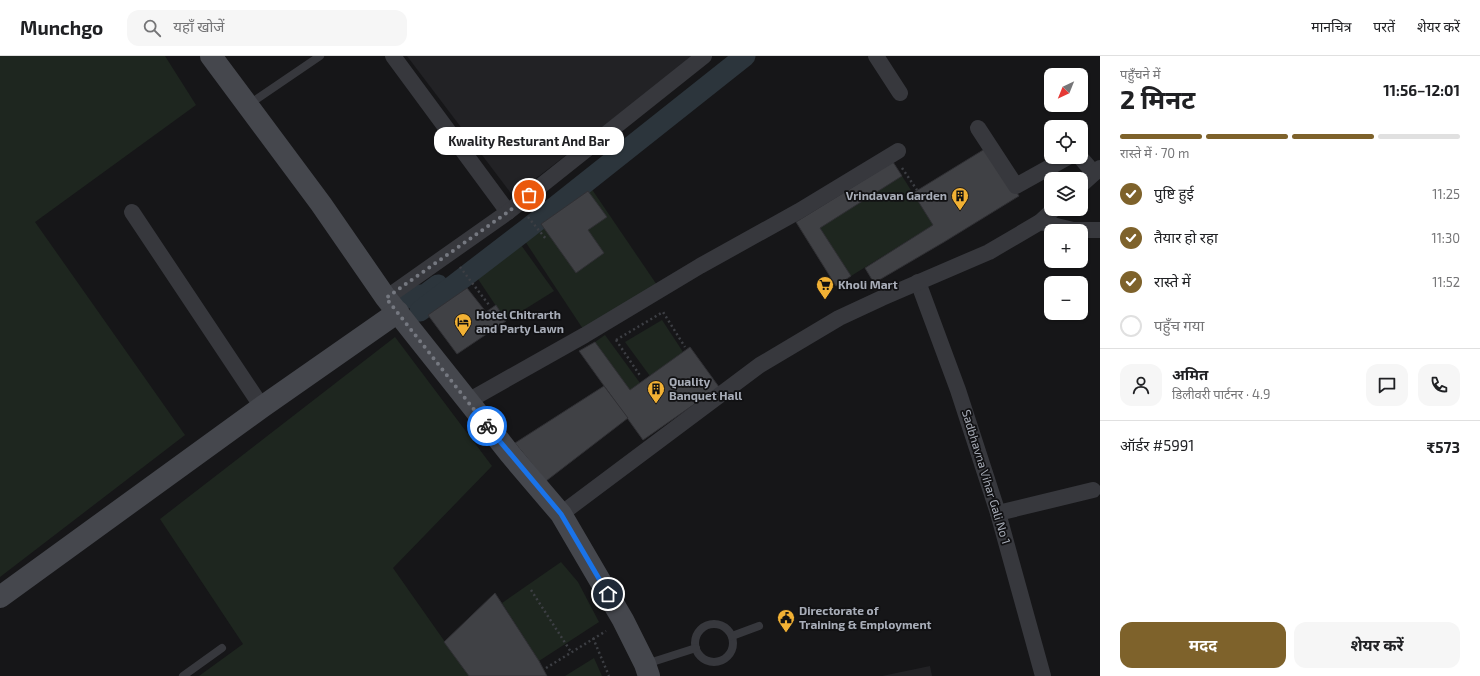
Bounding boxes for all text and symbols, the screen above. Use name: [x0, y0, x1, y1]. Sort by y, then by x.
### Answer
search box: [127, 10, 407, 46]
text: Munchgo: [20, 16, 103, 39]
icon: search: [141, 17, 163, 39]
text: यहाँ खोजें: [173, 17, 225, 35]
text: मानचित्र: [1311, 18, 1351, 35]
text: परतें: [1373, 18, 1395, 35]
text: शेयर करें: [1417, 18, 1460, 35]
text: पहुँचने में: [1120, 66, 1160, 82]
north arrow: [1044, 68, 1088, 112]
map controls: [1044, 68, 1088, 320]
text: 11:56–12:01: [1383, 81, 1460, 99]
text: 2 मिनट: [1120, 83, 1195, 114]
button: locate: [1044, 120, 1088, 164]
callout: Kwality Resturant And Bar: [434, 127, 624, 155]
text: Kwality Resturant And Bar: [448, 133, 610, 149]
text: रास्ते में · 70 m: [1120, 145, 1189, 161]
button: layers: [1044, 172, 1088, 216]
pin: [512, 178, 546, 212]
icon: check: [1120, 183, 1142, 205]
icon: bag: [518, 184, 540, 206]
text: पुष्टि हुई: [1154, 184, 1194, 202]
building icon: Vrindavan Garden: [950, 186, 970, 211]
text: 11:25: [1432, 186, 1460, 202]
place label: Vrindavan Garden: [846, 188, 947, 202]
button: +: [1044, 224, 1088, 268]
icon: check: [1120, 227, 1142, 249]
text: तैयार हो रहा: [1154, 228, 1218, 246]
text: 11:30: [1432, 230, 1460, 246]
icon: check: [1120, 271, 1142, 293]
text: रास्ते में: [1154, 272, 1191, 290]
text: 11:52: [1432, 274, 1460, 290]
supermarket icon: Kholi Mart: [815, 275, 835, 300]
button: −: [1044, 276, 1088, 320]
place label: Kholi Mart: [838, 277, 898, 291]
place label: Hotel Chitrarth and Party Lawn: [476, 307, 564, 336]
hotel icon: Hotel Chitrarth and Party Lawn: [453, 312, 473, 337]
text: पहुँच गया: [1154, 316, 1204, 334]
button: person: [1120, 364, 1162, 406]
button: chat: [1366, 364, 1408, 406]
button: phone: [1418, 364, 1460, 406]
text: अमित: [1172, 365, 1208, 383]
place label: Quality Banquet Hall: [669, 374, 742, 402]
building icon: Quality Banquet Hall: [646, 379, 666, 404]
text: डिलीवरी पार्टनर · 4.9: [1172, 386, 1270, 402]
courier: [467, 406, 507, 446]
street label: Sadbhavna Vihar Gali No 1: [960, 408, 1014, 546]
icon: bike: [476, 415, 498, 437]
text: ऑर्डर #5991: [1120, 436, 1194, 454]
text: ₹573: [1426, 438, 1460, 456]
pin: [591, 577, 625, 611]
icon: home: [597, 583, 619, 605]
place label: Directorate of Training & Employment: [799, 603, 932, 632]
public building icon: Directorate of Training & Employment: [776, 608, 796, 633]
button: मदद: [1120, 622, 1286, 668]
button: शेयर करें: [1294, 622, 1460, 668]

